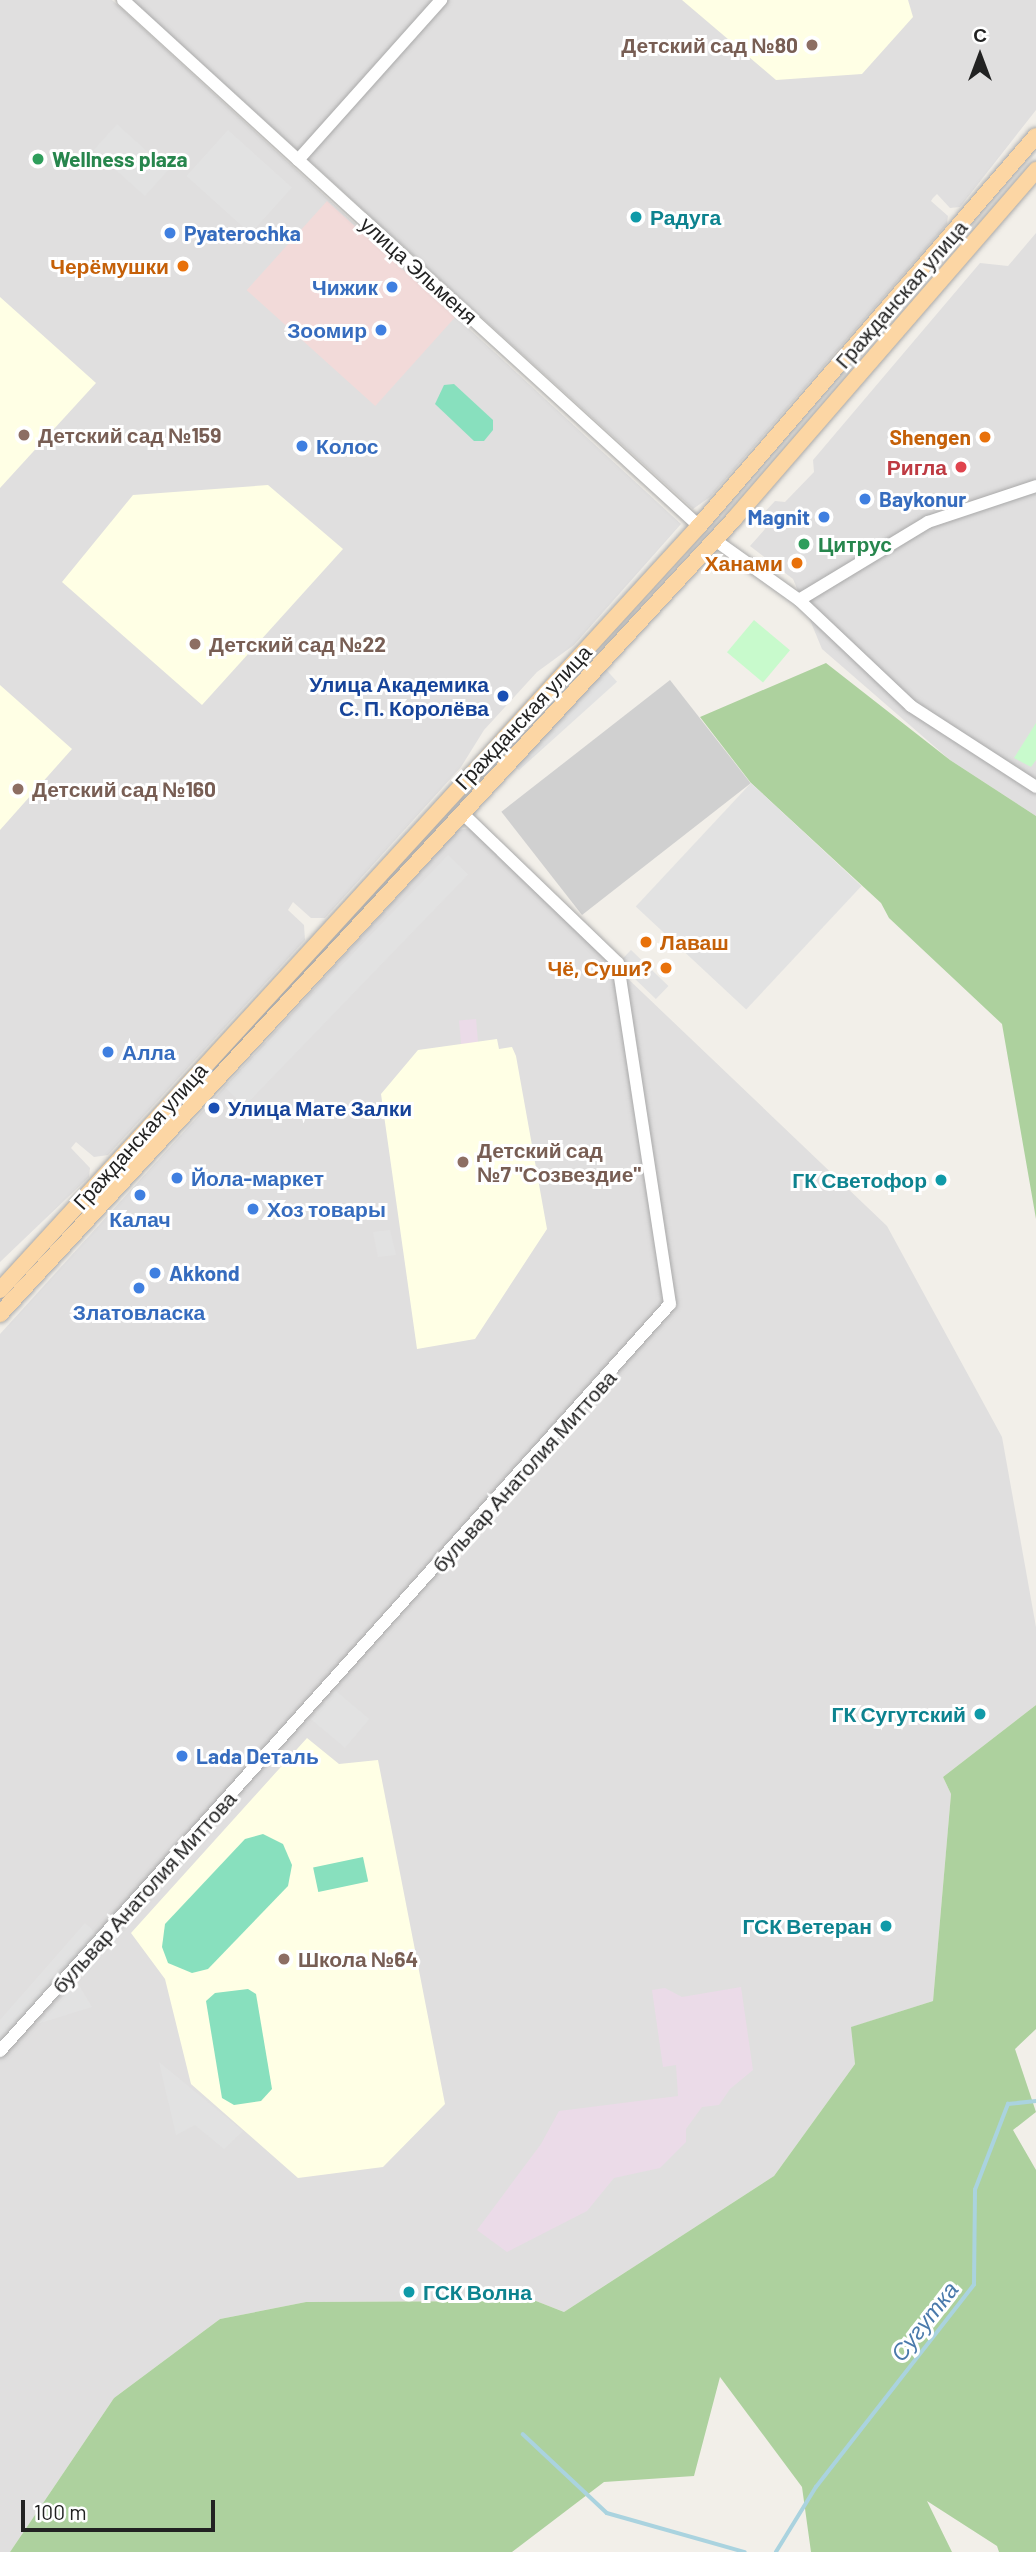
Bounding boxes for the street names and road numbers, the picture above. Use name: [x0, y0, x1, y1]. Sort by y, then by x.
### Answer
street label: улица Эльменя: [355, 211, 483, 329]
street label: Гражданская улица: [830, 215, 972, 373]
street label: Гражданская улица: [450, 640, 596, 794]
street label: Гражданская улица: [68, 1058, 212, 1214]
street label: бульвар Анатолия Миттова: [427, 1365, 621, 1577]
street label: бульвар Анатолия Миттова: [47, 1786, 241, 1998]

